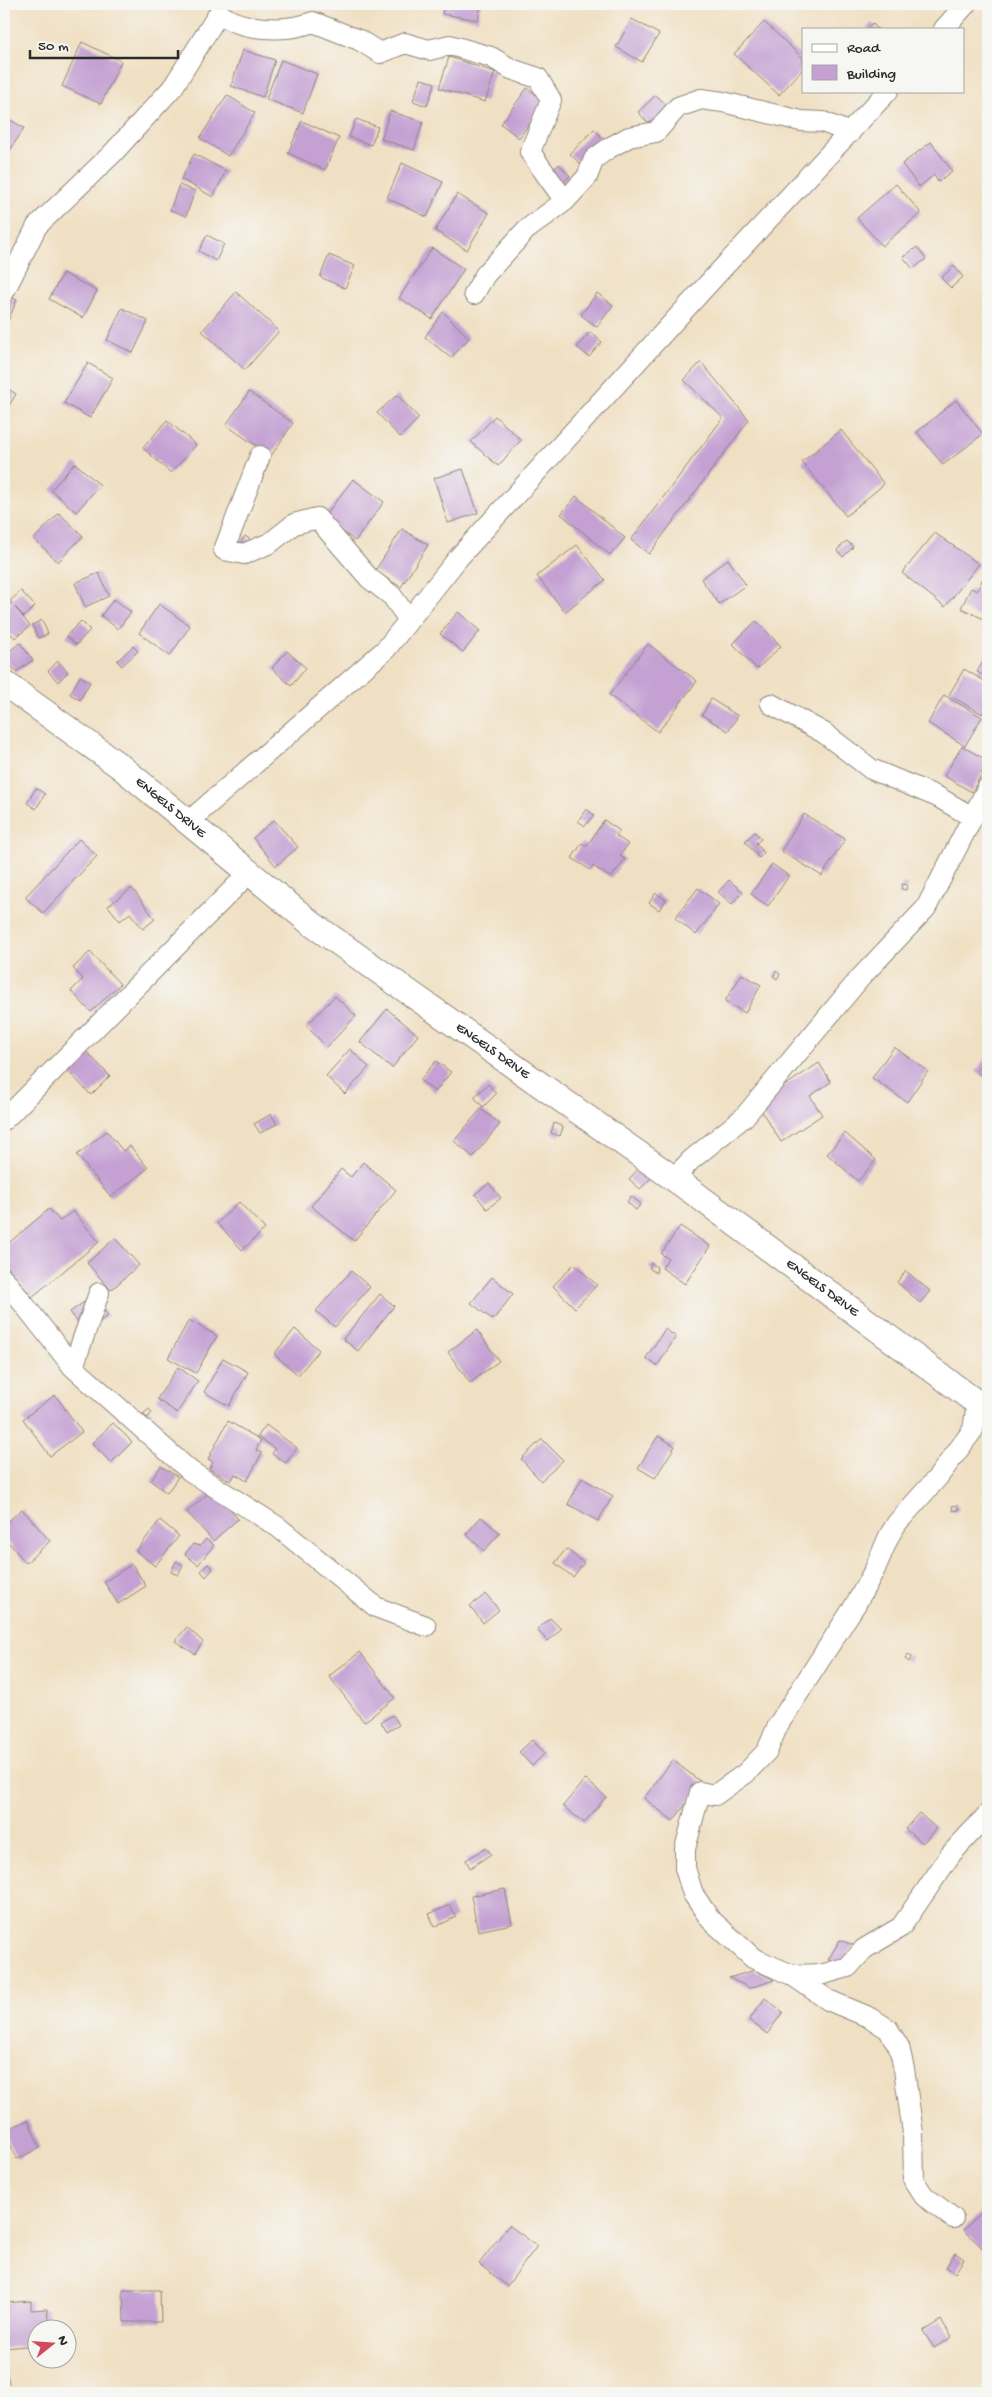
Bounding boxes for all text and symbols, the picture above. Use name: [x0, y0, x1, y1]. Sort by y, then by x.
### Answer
scale bar: [30, 28, 178, 60]
legend: [802, 28, 964, 92]
text: 50 m: [38, 38, 69, 56]
text: Road: [847, 40, 881, 58]
text: Building: [846, 66, 896, 84]
street label: ENGELS DRIVE: [131, 773, 210, 843]
street label: ENGELS DRIVE: [452, 1019, 534, 1084]
street label: ENGELS DRIVE: [782, 1255, 863, 1321]
north arrow: [28, 2320, 78, 2370]
text: N: [53, 2334, 72, 2348]

